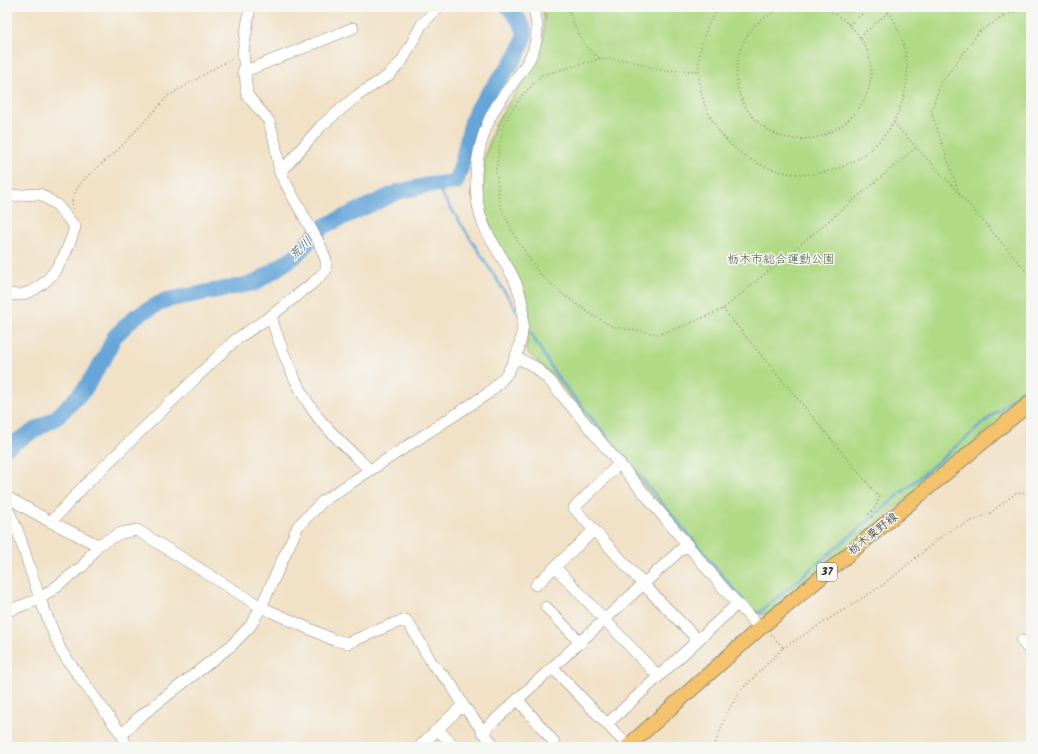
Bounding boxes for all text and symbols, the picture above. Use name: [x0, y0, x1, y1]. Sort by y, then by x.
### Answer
water label: 荒川: [284, 232, 318, 266]
park label: 栃木市総合運動公園: [727, 250, 835, 269]
street label: 栃木粟野線: [844, 508, 902, 560]
road number: 37: [817, 563, 837, 581]

